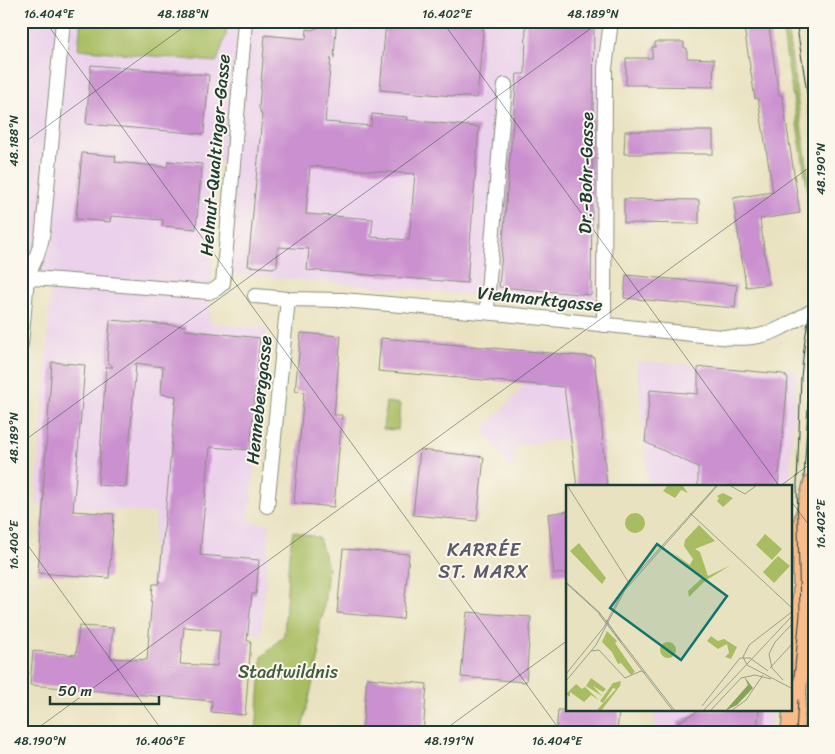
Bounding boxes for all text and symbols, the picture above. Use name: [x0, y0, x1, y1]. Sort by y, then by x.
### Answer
text: 16.404°E: [24, 3, 75, 25]
text: 48.188°N: [157, 3, 209, 25]
text: 16.402°E: [422, 3, 473, 25]
text: 48.189°N: [567, 3, 619, 25]
street label: Helmut-Qualtinger-Gasse: [190, 53, 240, 257]
street label: Dr.-Bohr-Gasse: [569, 111, 603, 234]
text: 48.188°N: [3, 115, 25, 167]
text: 48.190°N: [810, 142, 832, 195]
street label: Viehmarktgasse: [476, 277, 604, 321]
street label: Henneberggasse: [236, 334, 282, 466]
text: 48.189°N: [3, 412, 25, 464]
inset map: [566, 485, 792, 712]
text: 16.402°E: [810, 498, 832, 549]
text: 16.406°E: [3, 519, 25, 570]
district label: KARRÉE ST. MARX: [438, 533, 530, 588]
park label: Stadtwildnis: [238, 656, 339, 688]
scale bar: [50, 674, 159, 706]
text: 50 m: [58, 678, 93, 704]
text: 48.190°N: [14, 730, 67, 752]
text: 16.406°E: [135, 730, 186, 752]
text: 48.191°N: [424, 730, 474, 752]
text: 16.404°E: [532, 730, 583, 752]

